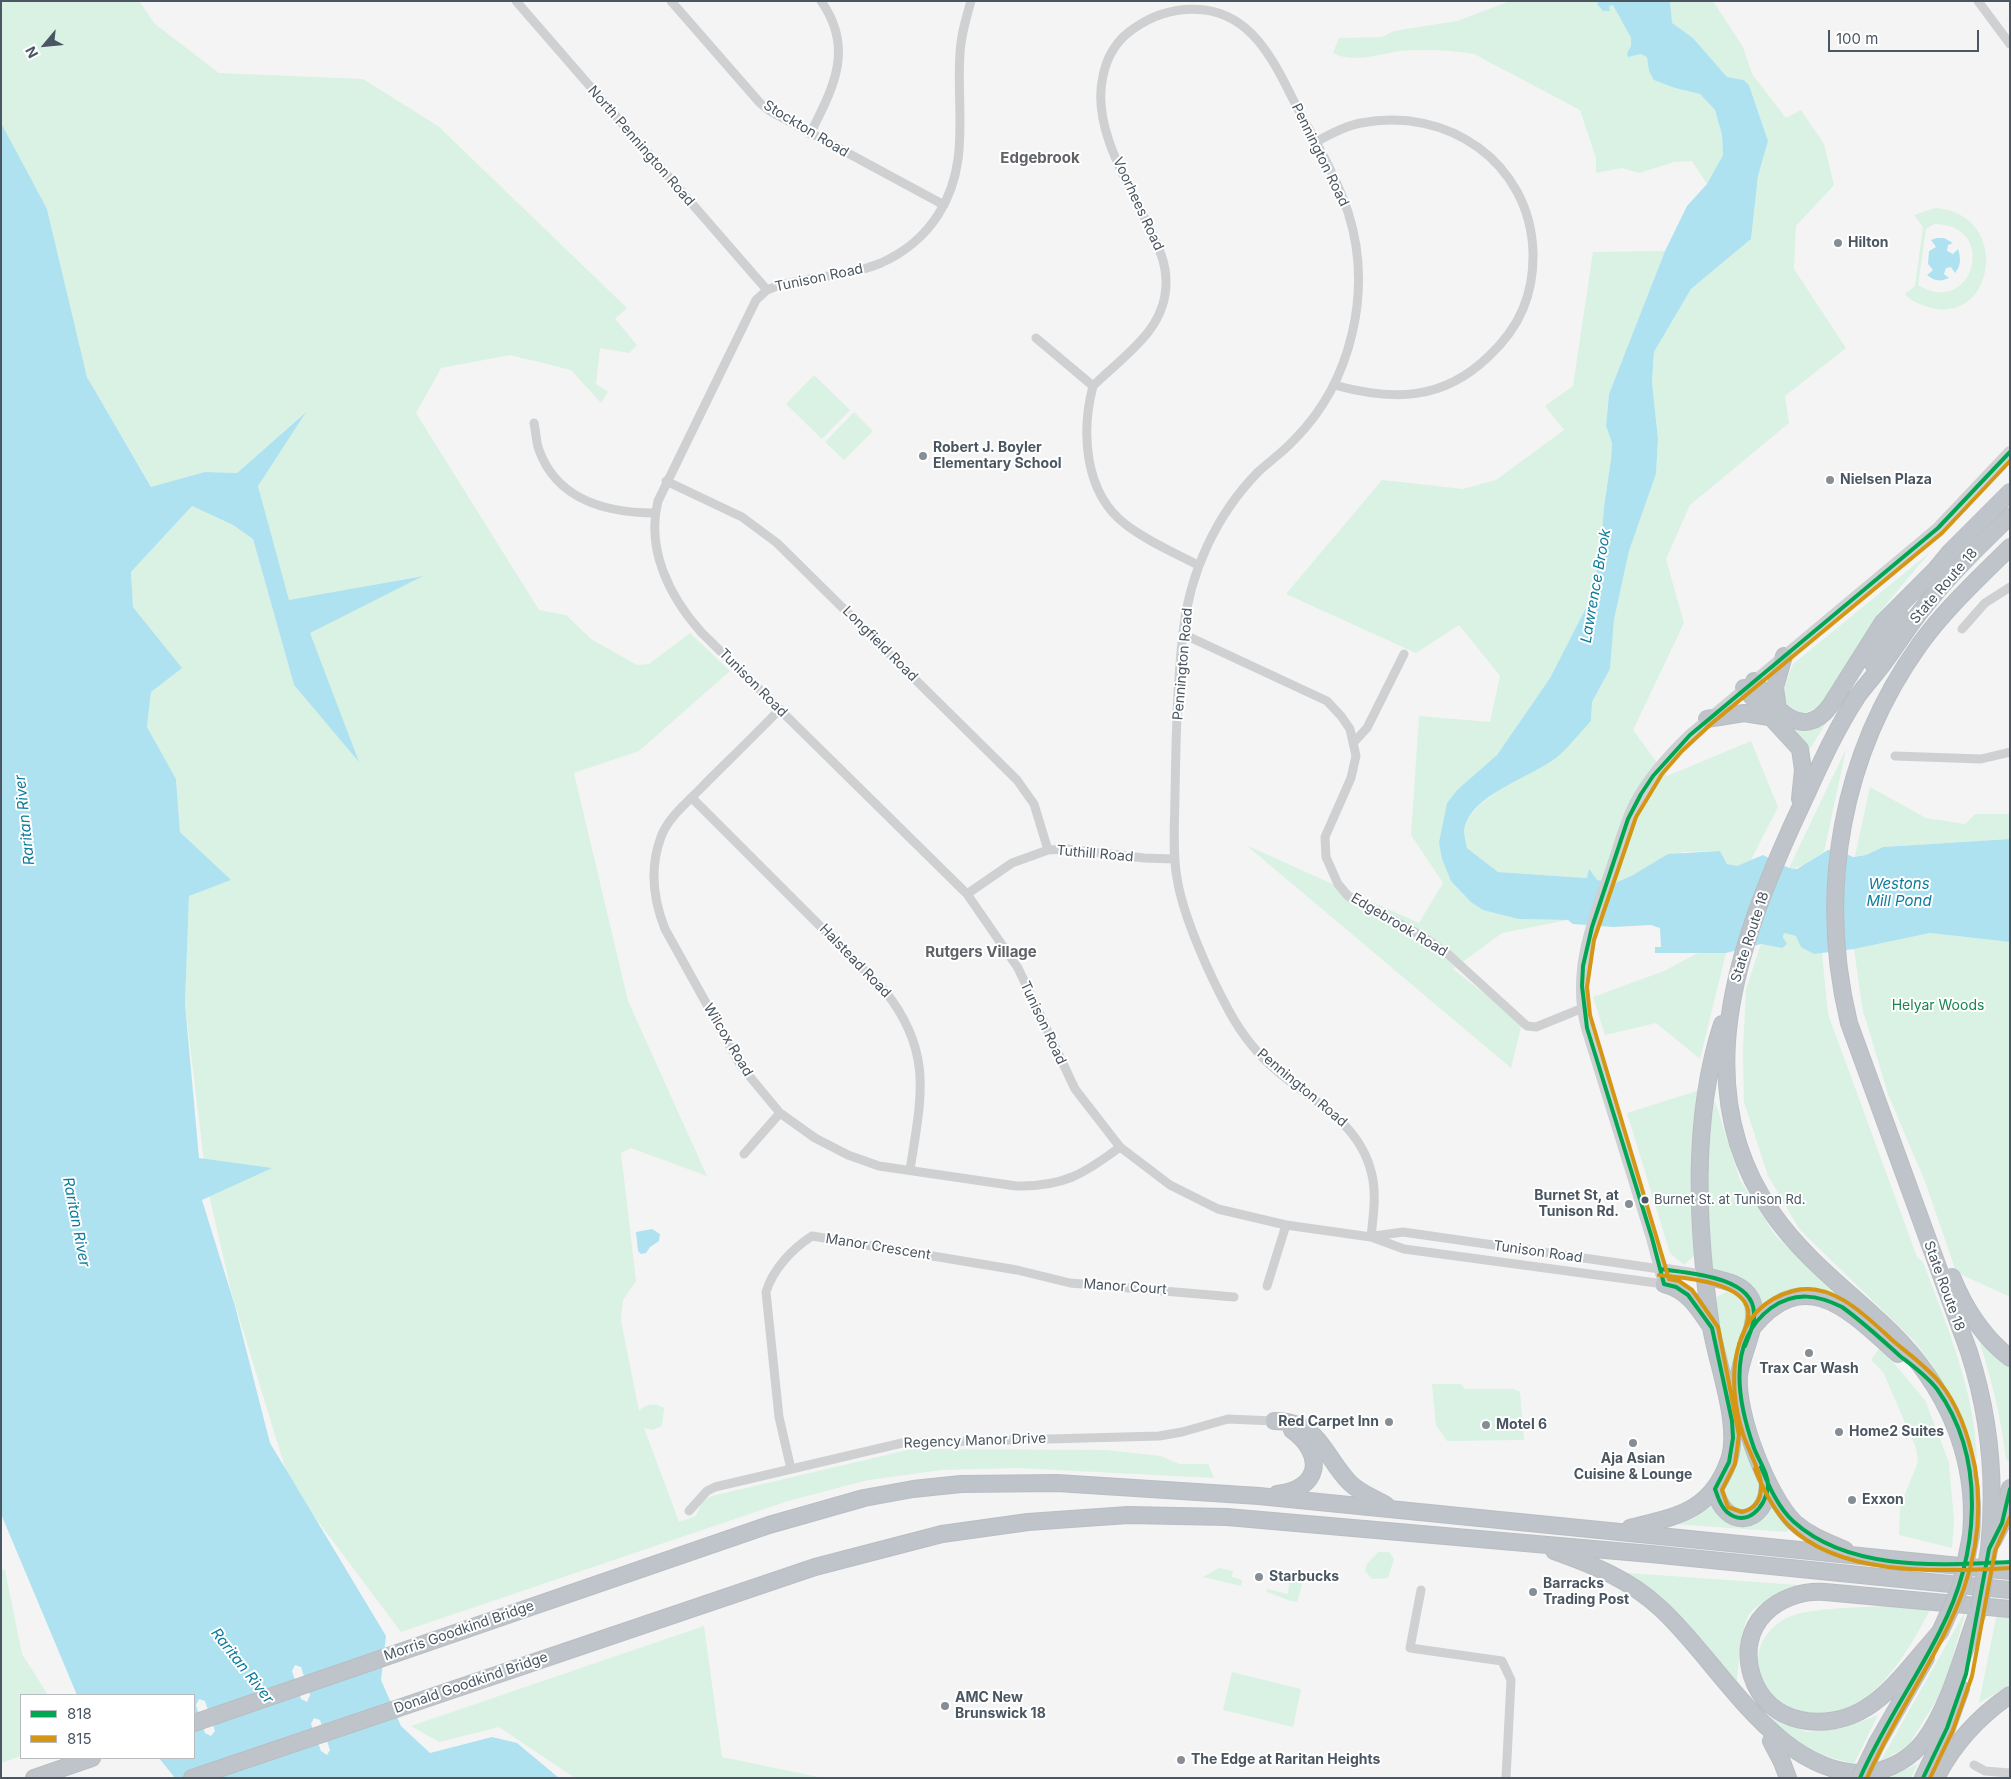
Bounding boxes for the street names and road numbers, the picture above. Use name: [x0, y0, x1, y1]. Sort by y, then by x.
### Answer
street label: North Pennington Road: [584, 82, 698, 210]
street label: Stockton Road: [760, 97, 852, 161]
street label: Pennington Road: [1288, 101, 1352, 209]
street label: Voorhees Road: [1109, 155, 1167, 253]
street label: Tunison Road: [773, 260, 865, 296]
street label: State Route 18: [1907, 545, 1981, 627]
street label: Longfield Road: [839, 603, 921, 685]
street label: Pennington Road: [1170, 607, 1196, 721]
street label: Tunison Road: [715, 645, 791, 721]
street label: Tuthill Road: [1056, 842, 1134, 866]
street label: Edgebrook Road: [1348, 890, 1450, 960]
street label: State Route 18: [1727, 890, 1773, 984]
street label: Halstead Road: [816, 921, 894, 1001]
street label: Tunison Road: [1016, 979, 1070, 1067]
street label: Wilcox Road: [700, 1001, 756, 1079]
street label: Pennington Road: [1253, 1045, 1351, 1131]
street label: Manor Crescent: [824, 1230, 932, 1264]
street label: Tunison Road: [1492, 1237, 1584, 1267]
street label: State Route 18: [1920, 1239, 1968, 1333]
street label: Manor Court: [1083, 1276, 1167, 1298]
street label: Regency Manor Drive: [903, 1430, 1047, 1452]
street label: Morris Goodkind Bridge: [382, 1597, 536, 1665]
street label: Donald Goodkind Bridge: [392, 1649, 550, 1717]

